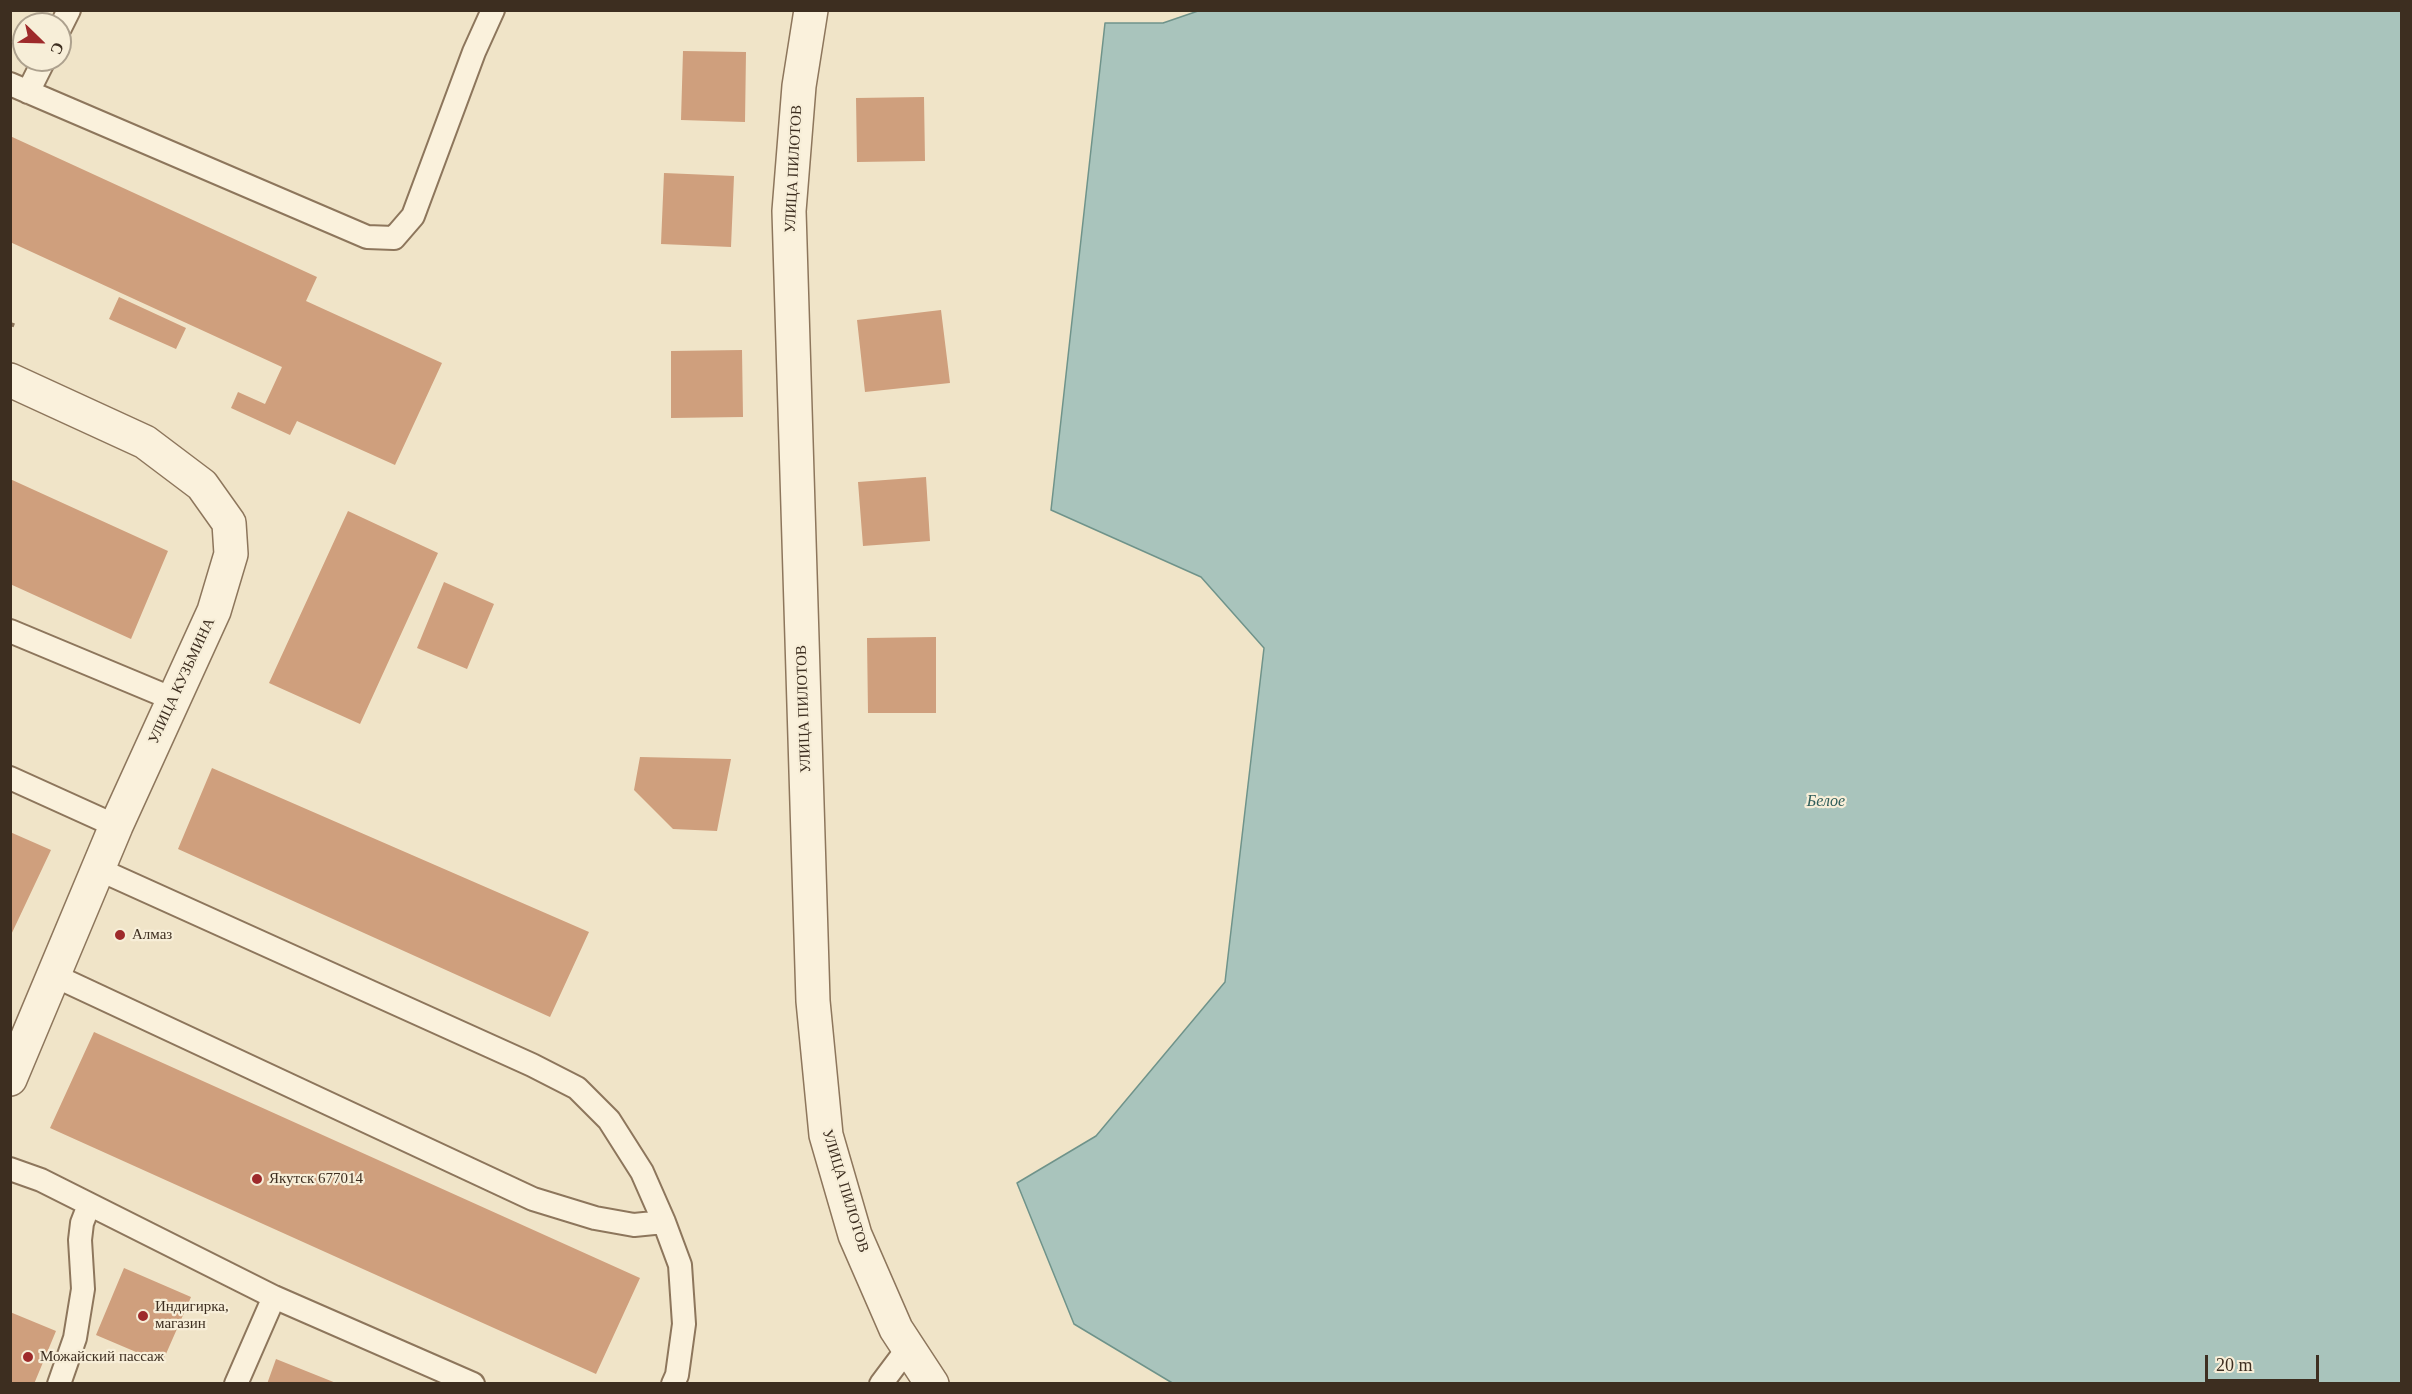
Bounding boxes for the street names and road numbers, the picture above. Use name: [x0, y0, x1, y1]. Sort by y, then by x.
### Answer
street label: УЛИЦА ПИЛОТОВ: [782, 105, 806, 233]
street label: УЛИЦА КУЗЬМИНА: [145, 615, 219, 747]
street label: УЛИЦА ПИЛОТОВ: [793, 645, 815, 773]
street label: УЛИЦА ПИЛОТОВ: [818, 1127, 872, 1255]

